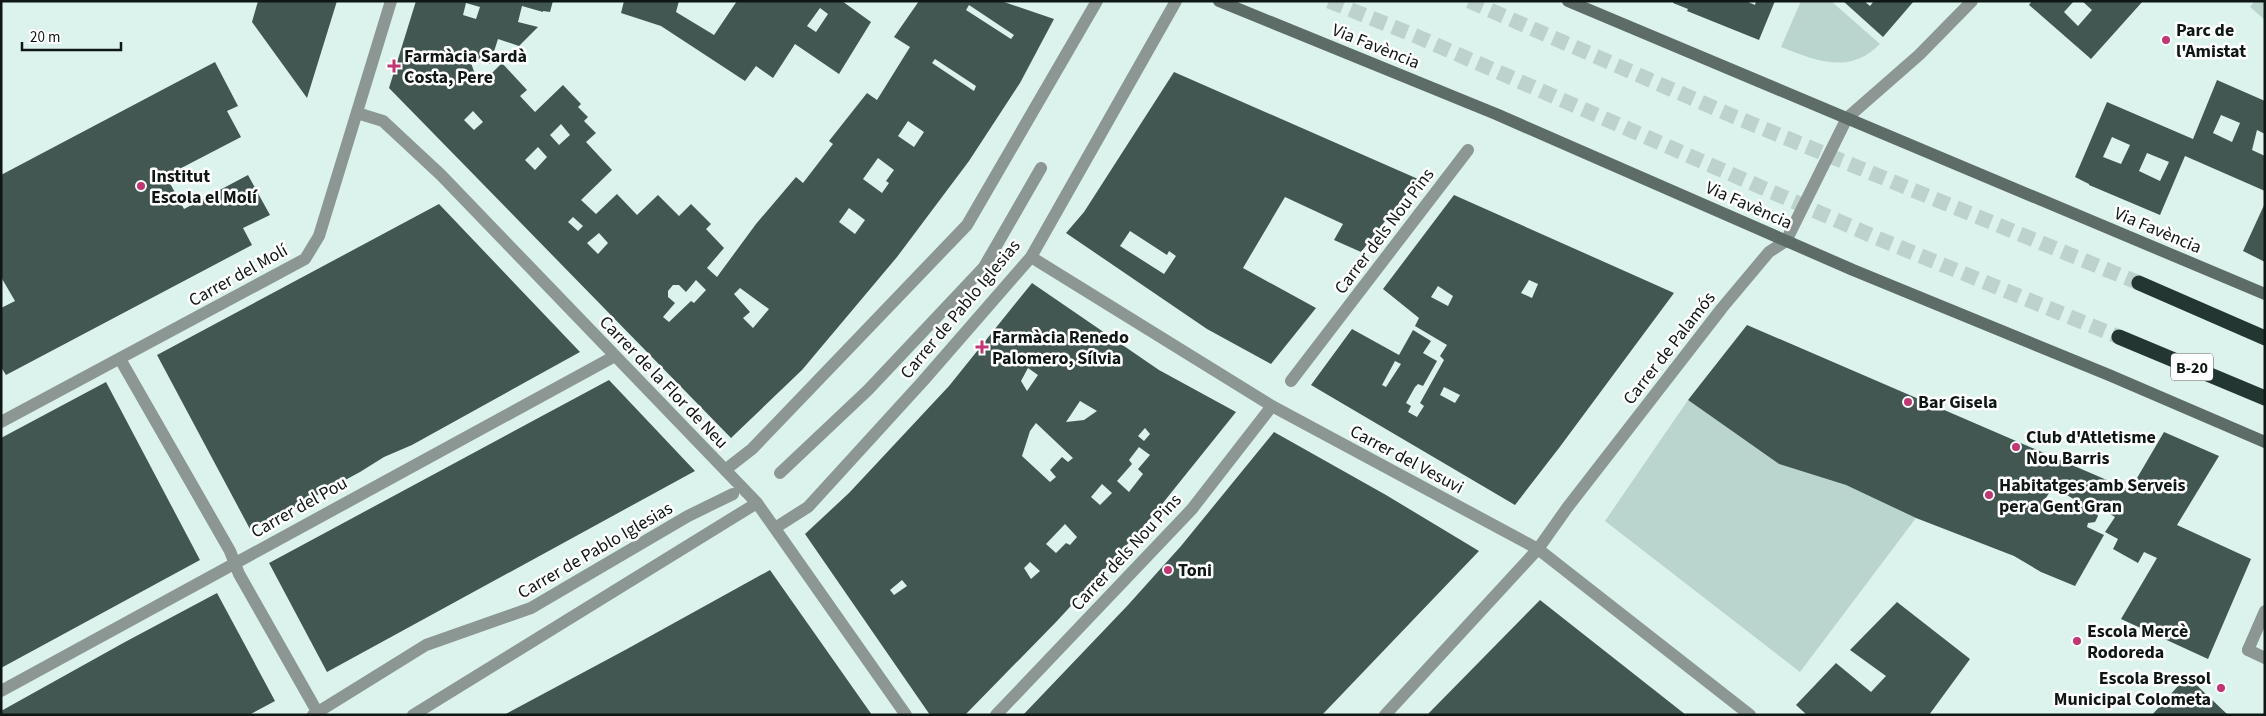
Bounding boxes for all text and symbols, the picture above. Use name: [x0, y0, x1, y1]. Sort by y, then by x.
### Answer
street label: Via Favència: [1328, 18, 1423, 75]
place label: Parc de l'Amistat: [2176, 18, 2246, 64]
scale bar: [22, 20, 121, 52]
text: 20 m: [30, 27, 60, 48]
marker: Parc de l'Amistat: [2160, 34, 2172, 46]
place label: Farmàcia Sardà Costa, Pere: [404, 44, 527, 90]
marker: Farmàcia Sardà Costa, Pere: [388, 60, 400, 72]
street label: Carrer dels Nou Pins: [1329, 163, 1440, 299]
place label: Institut Escola el Molí: [151, 164, 258, 210]
street label: Via Favència: [1701, 175, 1796, 236]
marker: Institut Escola el Molí: [135, 180, 147, 192]
street label: Via Favència: [2110, 201, 2205, 260]
street label: Carrer de Pablo Iglesias: [894, 234, 1026, 384]
street label: Carrer del Molí: [184, 238, 293, 313]
street label: Carrer de Palamós: [1617, 287, 1722, 410]
street label: Carrer de la Flor de Neu: [593, 310, 734, 454]
place label: Farmàcia Renedo Palomero, Sílvia: [992, 325, 1129, 371]
marker: Farmàcia Renedo Palomero, Sílvia: [976, 341, 988, 353]
road number: B-20: [2171, 354, 2213, 381]
place label: Bar Gisela: [1918, 390, 1998, 415]
marker: Bar Gisela: [1902, 396, 1914, 408]
street label: Carrer del Vesuvi: [1345, 419, 1468, 500]
place label: Club d'Atletisme Nou Barris: [2026, 425, 2156, 471]
marker: Club d'Atletisme Nou Barris: [2010, 441, 2022, 453]
street label: Carrer del Pou: [246, 471, 352, 544]
place label: Habitatges amb Serveis per a Gent Gran: [1999, 473, 2185, 519]
street label: Carrer dels Nou Pins: [1065, 488, 1187, 616]
marker: Habitatges amb Serveis per a Gent Gran: [1983, 489, 1995, 501]
street label: Carrer de Pablo Iglesias: [513, 496, 677, 605]
place label: Toni: [1178, 558, 1212, 583]
marker: Toni: [1162, 564, 1174, 576]
place label: Escola Mercè Rodoreda: [2087, 619, 2188, 665]
marker: Escola Mercè Rodoreda: [2071, 635, 2083, 647]
place label: Escola Bressol Municipal Colometa: [2054, 666, 2211, 712]
marker: Escola Bressol Municipal Colometa: [2215, 682, 2227, 694]

